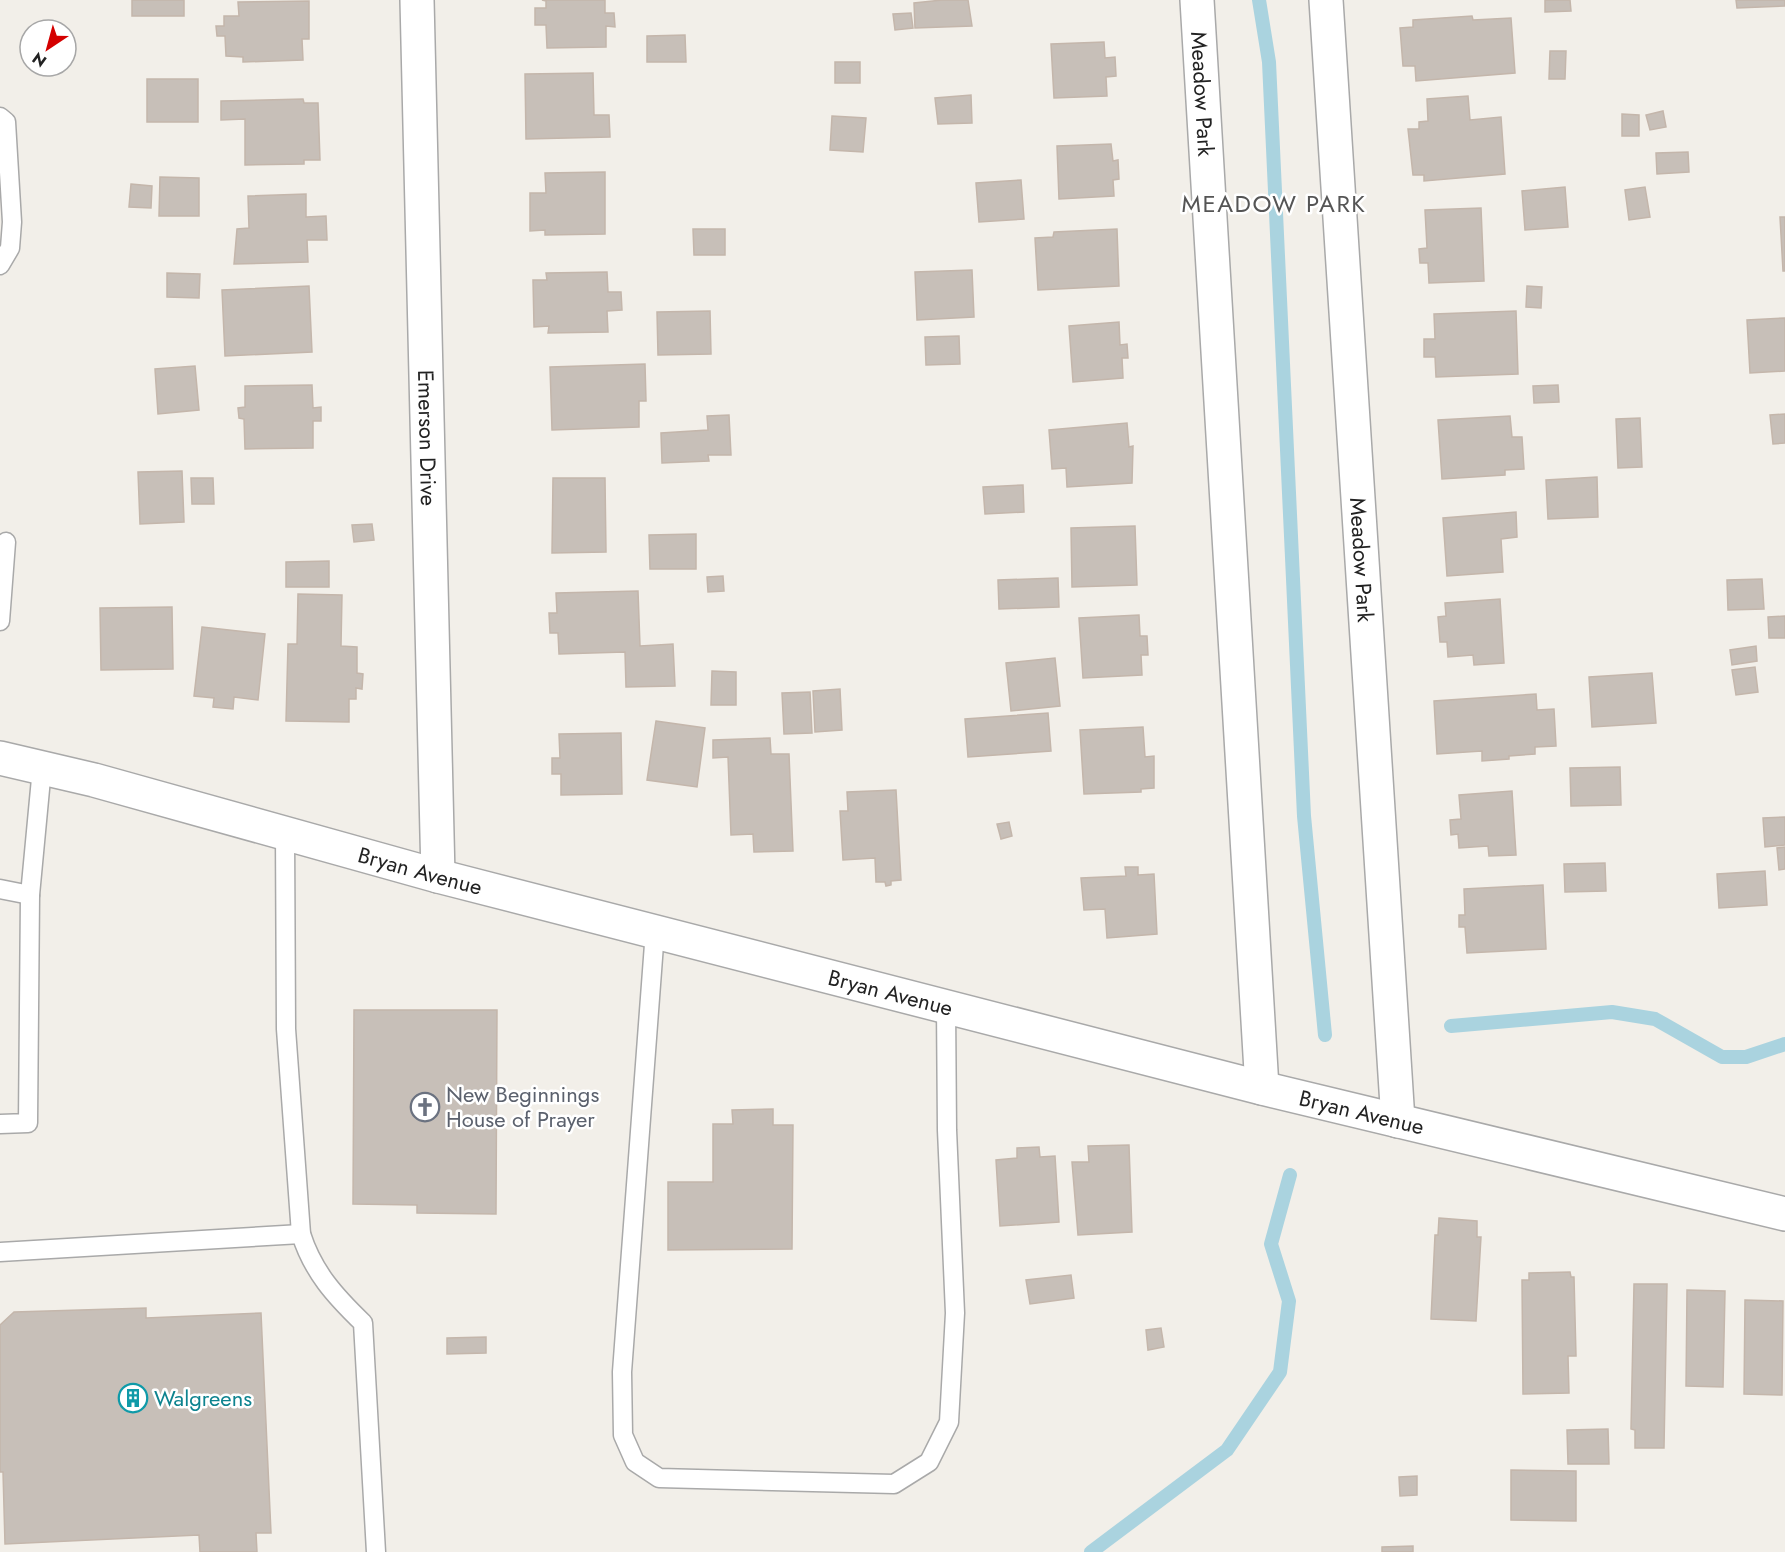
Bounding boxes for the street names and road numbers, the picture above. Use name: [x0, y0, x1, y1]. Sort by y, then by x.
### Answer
street label: Meadow Park: [1183, 31, 1222, 157]
street label: Emerson Drive: [410, 369, 445, 506]
street label: Meadow Park: [1342, 497, 1382, 623]
street label: Bryan Avenue: [354, 838, 486, 903]
street label: Bryan Avenue: [825, 961, 956, 1024]
street label: Bryan Avenue: [1296, 1082, 1427, 1142]

